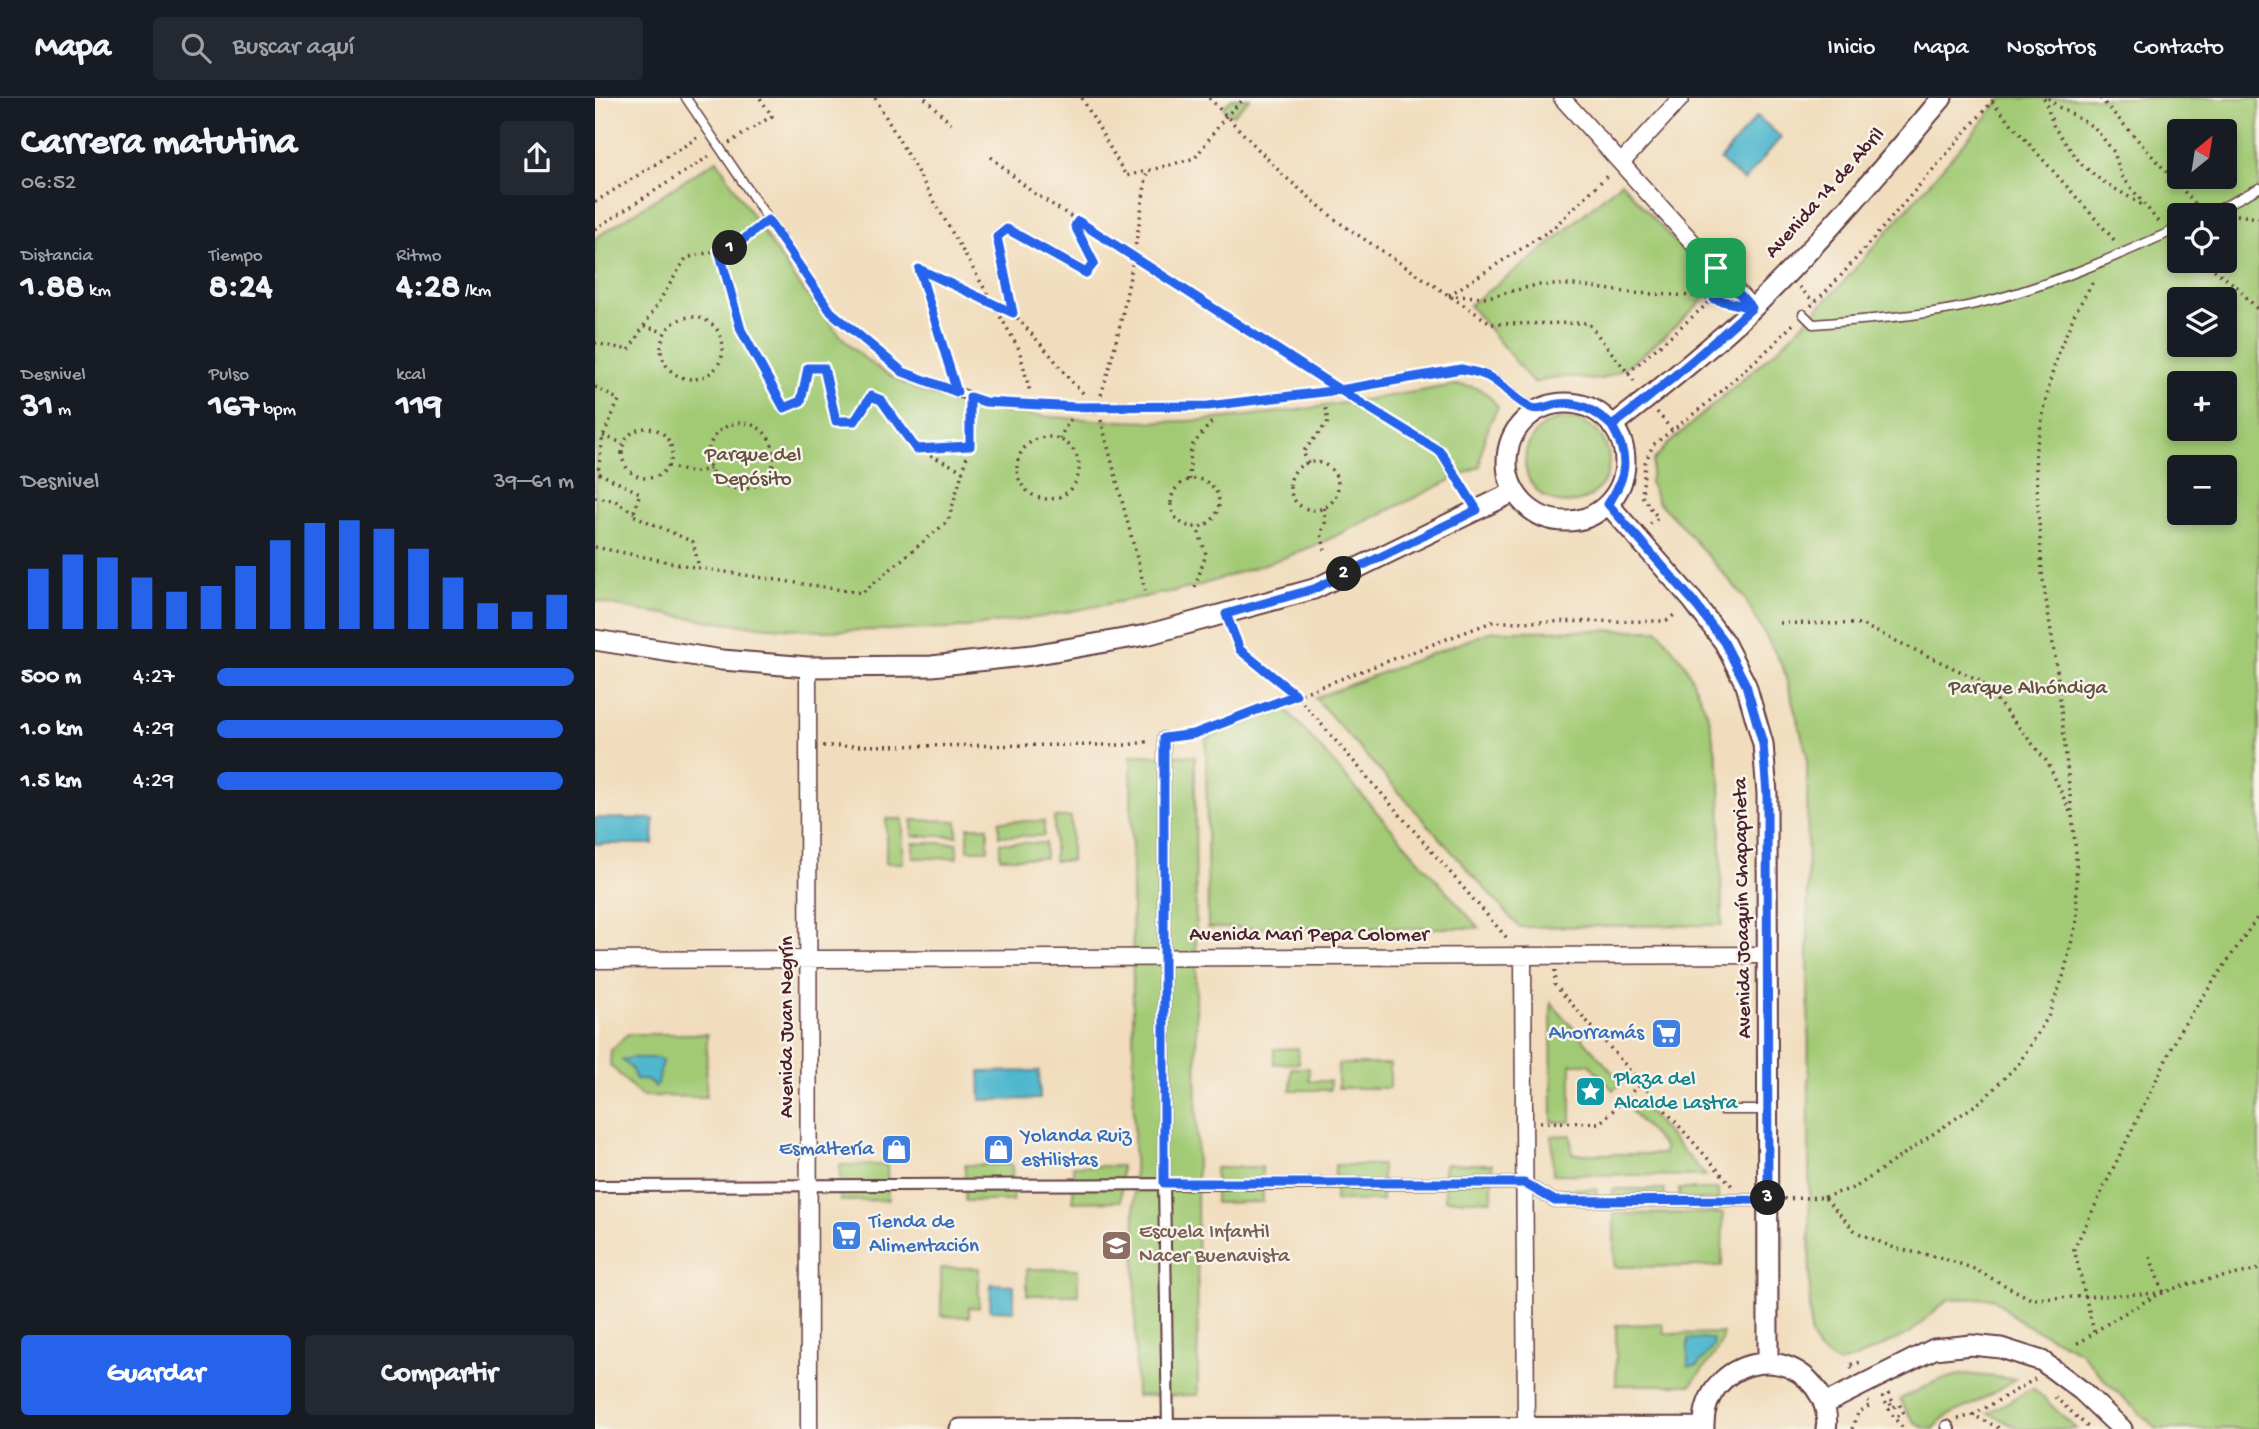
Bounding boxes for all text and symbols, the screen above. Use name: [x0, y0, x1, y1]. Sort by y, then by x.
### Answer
search box: [153, 17, 643, 80]
text: Mapa: [35, 29, 111, 67]
icon: search: [177, 29, 215, 67]
text: Buscar aquí: [233, 33, 354, 64]
text: Inicio: [1827, 34, 1875, 63]
text: Mapa: [1913, 34, 1969, 63]
text: Nosotros: [2007, 34, 2096, 63]
text: Contacto: [2134, 34, 2224, 63]
north arrow: [2167, 119, 2237, 189]
map controls: [2167, 119, 2237, 525]
button: share: [500, 121, 574, 195]
text: Carrera matutina: [21, 122, 297, 166]
street label: Avenida 14 de Abril: [1761, 123, 1891, 265]
text: 06:52: [21, 170, 76, 197]
button: locate: [2167, 203, 2237, 273]
pin: 1: [713, 230, 747, 266]
text: 1: [726, 236, 733, 259]
pin: [1686, 238, 1746, 298]
text: Distancia: [21, 245, 93, 268]
text: Tiempo: [209, 245, 263, 268]
text: Ritmo: [396, 245, 442, 268]
icon: arrive: [1697, 249, 1735, 287]
text: 1.88: [21, 268, 84, 309]
text: 8:24: [209, 268, 273, 309]
text: 4:28: [396, 268, 460, 309]
text: km: [84, 280, 111, 303]
text: /km: [460, 280, 491, 303]
button: layers: [2167, 287, 2237, 357]
text: Desnivel: [21, 364, 86, 387]
text: Pulso: [209, 364, 249, 387]
text: kcal: [396, 364, 426, 387]
button: +: [2167, 371, 2237, 441]
text: 31: [21, 387, 53, 428]
text: 167: [209, 387, 259, 428]
text: 119: [396, 387, 442, 428]
text: m: [53, 399, 71, 422]
text: bpm: [259, 399, 296, 422]
park label: Parque del Depósito: [704, 444, 801, 493]
button: −: [2167, 455, 2237, 525]
text: Desnivel: [21, 469, 99, 496]
text: 39–61 m: [494, 469, 574, 496]
pin: 2: [1327, 556, 1361, 592]
text: 2: [1339, 562, 1348, 585]
text: 500 m: [21, 664, 81, 691]
text: 4:27: [133, 664, 174, 691]
park label: Parque Alhóndiga: [1948, 677, 2109, 702]
text: 1.0 km: [21, 716, 83, 743]
text: 4:29: [133, 716, 174, 743]
text: 1.5 km: [21, 768, 82, 795]
text: 4:29: [133, 768, 174, 795]
street label: Avenida Joaquín Chapaprieta: [1729, 776, 1759, 1039]
street label: Avenida Mari Pepa Colomer: [1189, 924, 1430, 949]
street label: Avenida Juan Negrín: [776, 936, 801, 1118]
supermarket icon: Ahorramás: [1650, 1017, 1684, 1051]
place label: Ahorramás: [1549, 1022, 1645, 1047]
place label: Plaza del Alcalde Lastra: [1613, 1068, 1739, 1117]
place icon: Plaza del Alcalde Lastra: [1574, 1075, 1608, 1109]
place label: Yolanda Ruiz estilistas: [1019, 1125, 1132, 1174]
shop icon: Yolanda Ruiz estilistas: [981, 1132, 1015, 1166]
shop icon: Esmaltería: [880, 1133, 914, 1167]
place label: Esmaltería: [779, 1138, 875, 1163]
pin: 3: [1751, 1180, 1785, 1216]
text: 3: [1763, 1186, 1772, 1209]
place label: Tienda de Alimentación: [868, 1211, 979, 1260]
supermarket icon: Tienda de Alimentación: [829, 1218, 863, 1252]
place label: Escuela Infantil Nacer Buenavista: [1139, 1221, 1291, 1270]
school or university icon: Escuela Infantil Nacer Buenavista: [1099, 1228, 1133, 1262]
button: Guardar: [21, 1335, 291, 1415]
button: Compartir: [305, 1335, 574, 1415]

